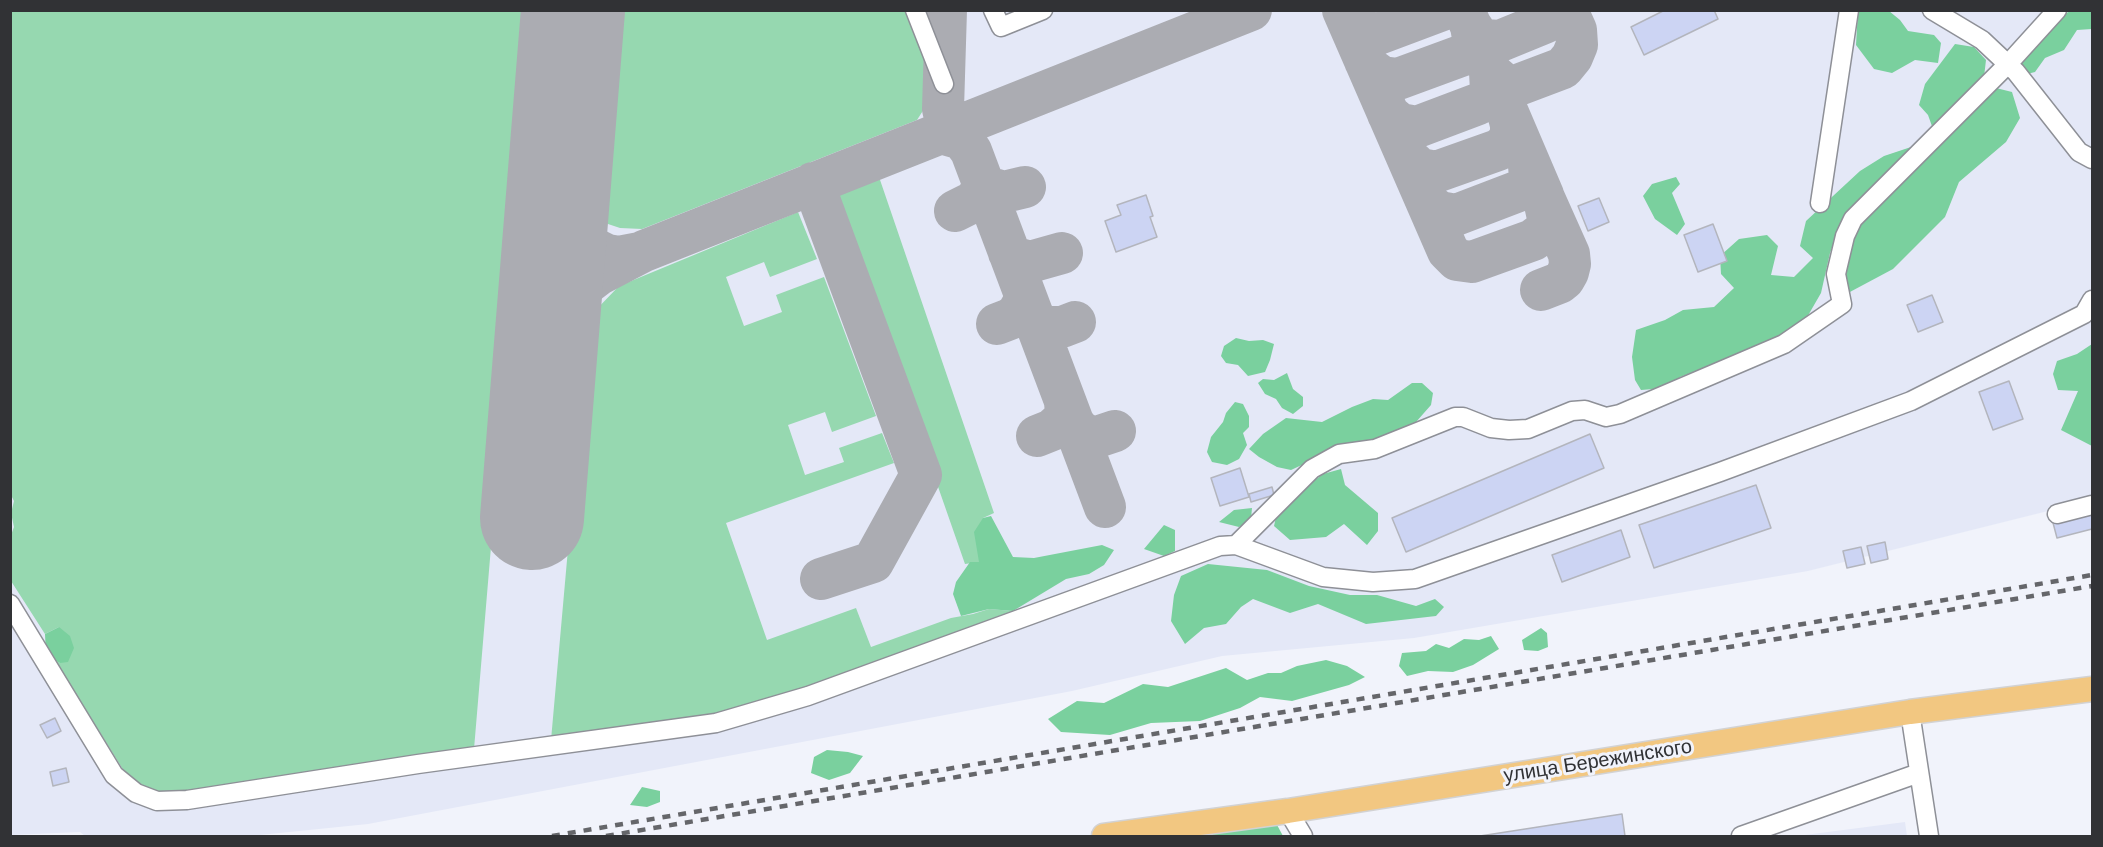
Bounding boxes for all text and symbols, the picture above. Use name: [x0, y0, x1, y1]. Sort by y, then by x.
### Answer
street label: улица Бережинского: [1502, 735, 1694, 789]

